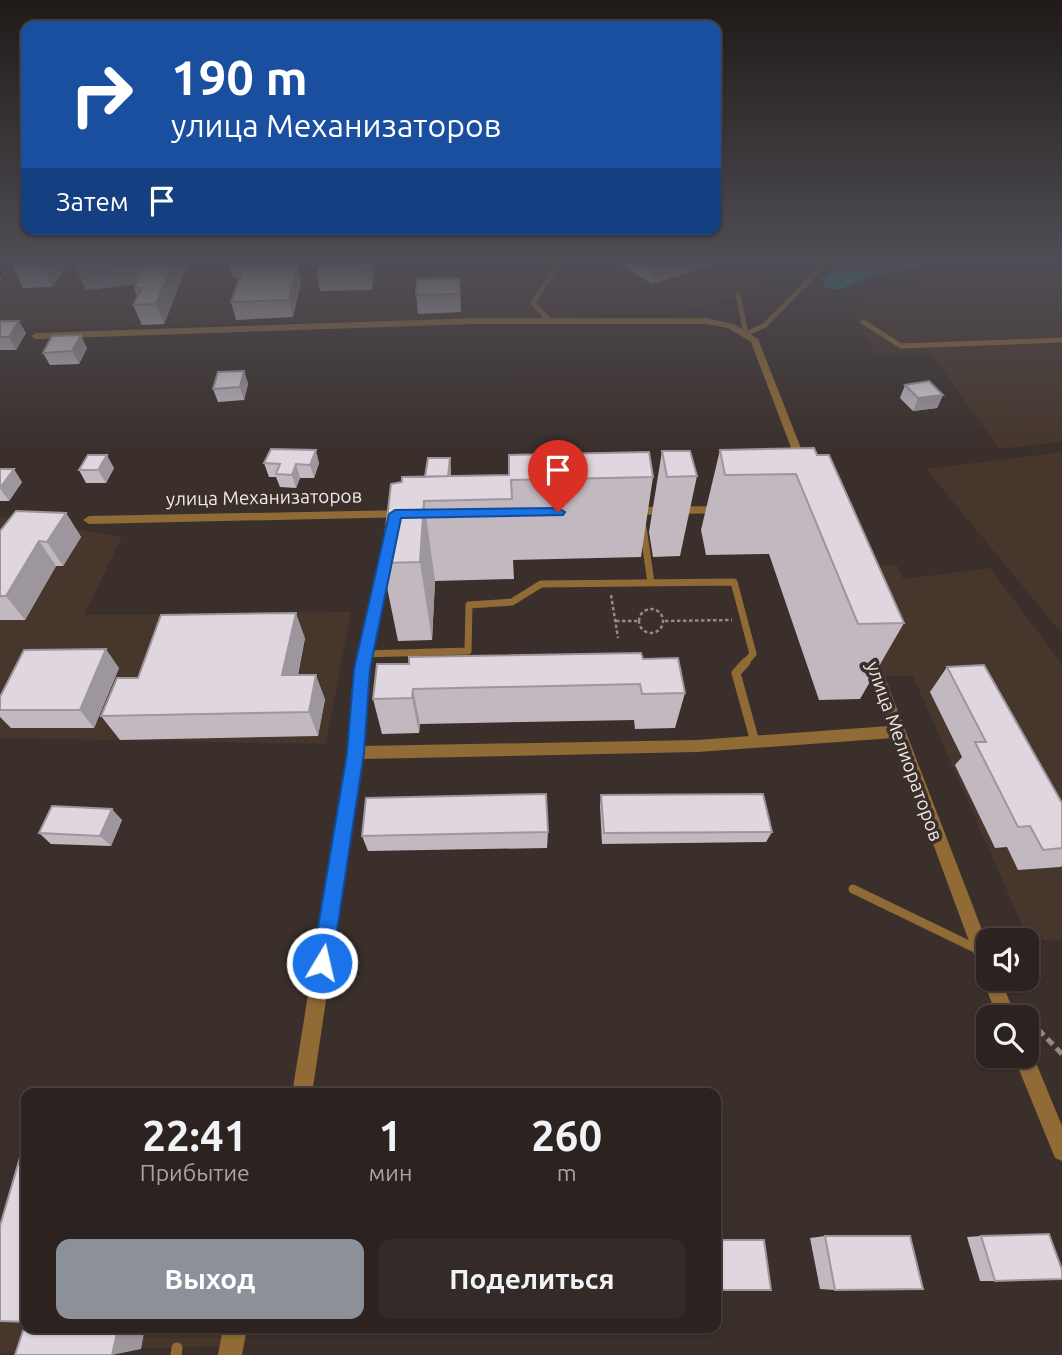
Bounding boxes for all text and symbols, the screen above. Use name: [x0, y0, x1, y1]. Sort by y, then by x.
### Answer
icon: right: [56, 49, 147, 140]
text: 190 m: [171, 49, 308, 104]
text: улица Механизаторов: [171, 107, 501, 143]
icon: arrive: [143, 182, 181, 220]
text: Затем: [56, 187, 129, 216]
pin: [528, 440, 588, 512]
icon: arrive: [539, 451, 577, 489]
street label: улица Механизаторов: [166, 484, 362, 510]
street label: улица Мелиораторов: [862, 658, 948, 844]
position arrow: [285, 926, 359, 1000]
map controls: [976, 928, 1039, 1068]
button: sound: [976, 928, 1039, 991]
button: search: [976, 1005, 1039, 1068]
text: 22:41: [142, 1112, 247, 1159]
text: 1: [379, 1112, 402, 1159]
text: 260: [531, 1112, 602, 1159]
text: Прибытие: [140, 1160, 250, 1185]
text: мин: [369, 1160, 412, 1185]
text: m: [557, 1160, 577, 1185]
button: Выход: [56, 1239, 364, 1319]
button: Поделиться: [378, 1239, 686, 1319]

